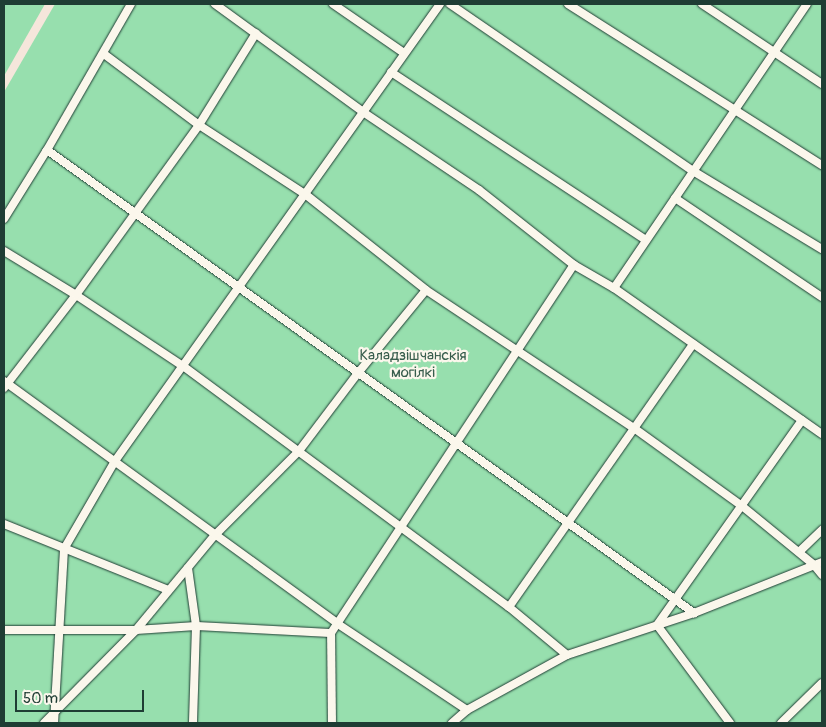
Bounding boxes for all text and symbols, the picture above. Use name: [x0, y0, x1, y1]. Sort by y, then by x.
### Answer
park label: Каладзішчанскія могілкі: [359, 346, 467, 381]
scale bar: [18, 680, 146, 712]
text: 50 m: [23, 689, 58, 708]

